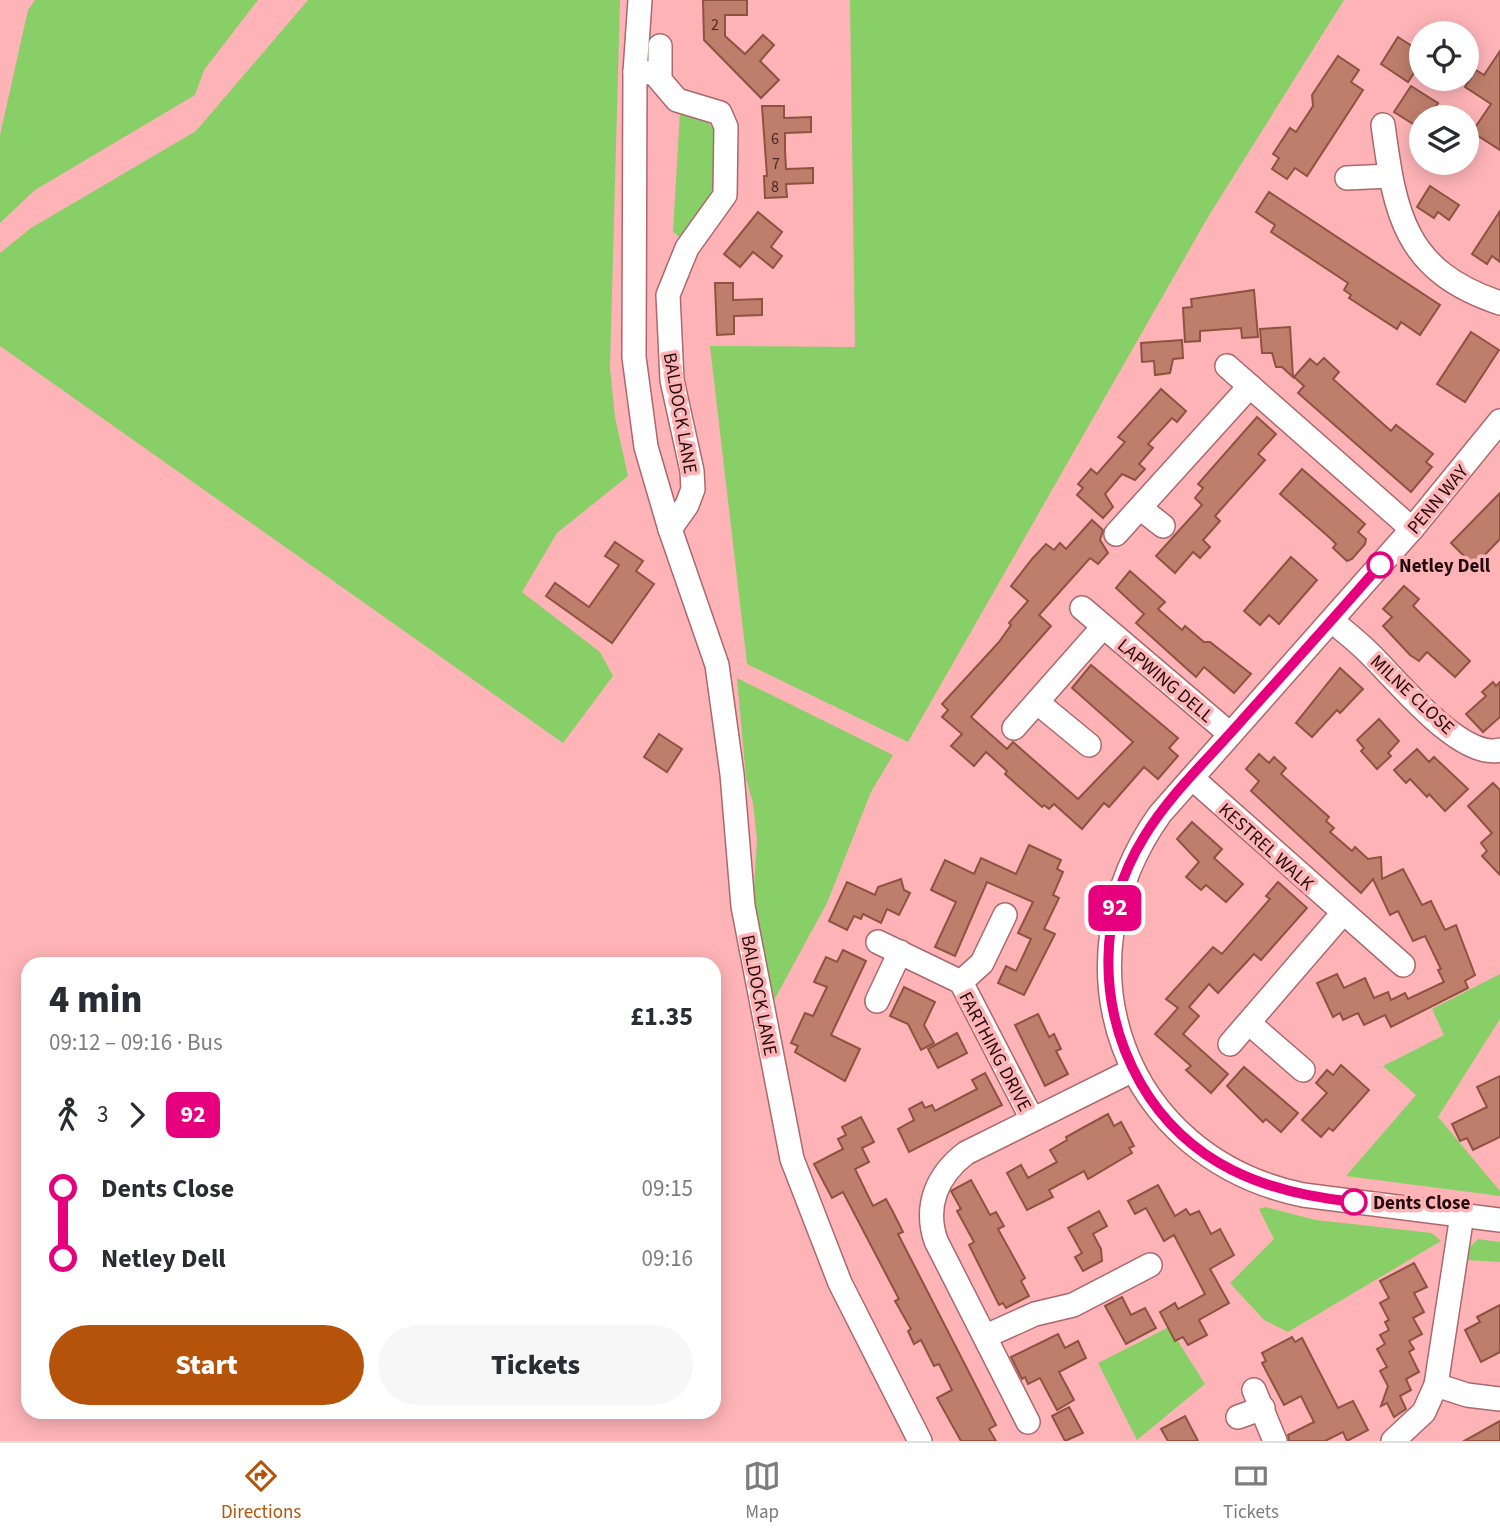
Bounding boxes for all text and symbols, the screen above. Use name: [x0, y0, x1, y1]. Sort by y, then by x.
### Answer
house number: 2: [711, 14, 719, 36]
map controls: [1409, 21, 1479, 175]
button: locate: [1409, 21, 1479, 91]
button: layers: [1409, 105, 1479, 175]
house number: 6: [771, 128, 779, 150]
house number: 7: [772, 153, 780, 175]
house number: 8: [771, 176, 779, 198]
street label: BALDOCK LANE: [656, 351, 703, 476]
street label: PENN WAY: [1401, 459, 1476, 541]
marker: Netley Dell: [1367, 552, 1393, 578]
place label: Netley Dell: [1399, 553, 1491, 580]
street label: LAPWING DELL: [1111, 633, 1219, 730]
street label: MILNE CLOSE: [1364, 649, 1460, 741]
street label: KESTREL WALK: [1212, 797, 1320, 897]
line badge: 92: [1084, 885, 1146, 931]
text: 92: [1102, 890, 1128, 925]
street label: BALDOCK LANE: [734, 933, 783, 1058]
text: 4 min: [49, 973, 142, 1027]
street label: FARTHING DRIVE: [952, 987, 1038, 1116]
text: £1.35: [630, 998, 693, 1035]
text: 09:12 – 09:16 · Bus: [49, 1026, 223, 1059]
icon: walk: [49, 1096, 87, 1134]
icon: forward: [118, 1096, 156, 1134]
text: 92: [180, 1097, 206, 1132]
text: 3: [97, 1098, 108, 1131]
text: Dents Close: [101, 1170, 234, 1207]
text: 09:15: [642, 1172, 693, 1205]
marker: Dents Close: [1341, 1189, 1367, 1215]
place label: Dents Close: [1373, 1190, 1470, 1217]
text: Netley Dell: [101, 1240, 226, 1277]
text: 09:16: [642, 1242, 693, 1275]
button: Start: [49, 1325, 364, 1405]
button: Tickets: [378, 1325, 693, 1405]
tab: Directions: [221, 1457, 301, 1526]
tab: Map: [743, 1457, 781, 1526]
tab: Tickets: [1223, 1457, 1279, 1526]

